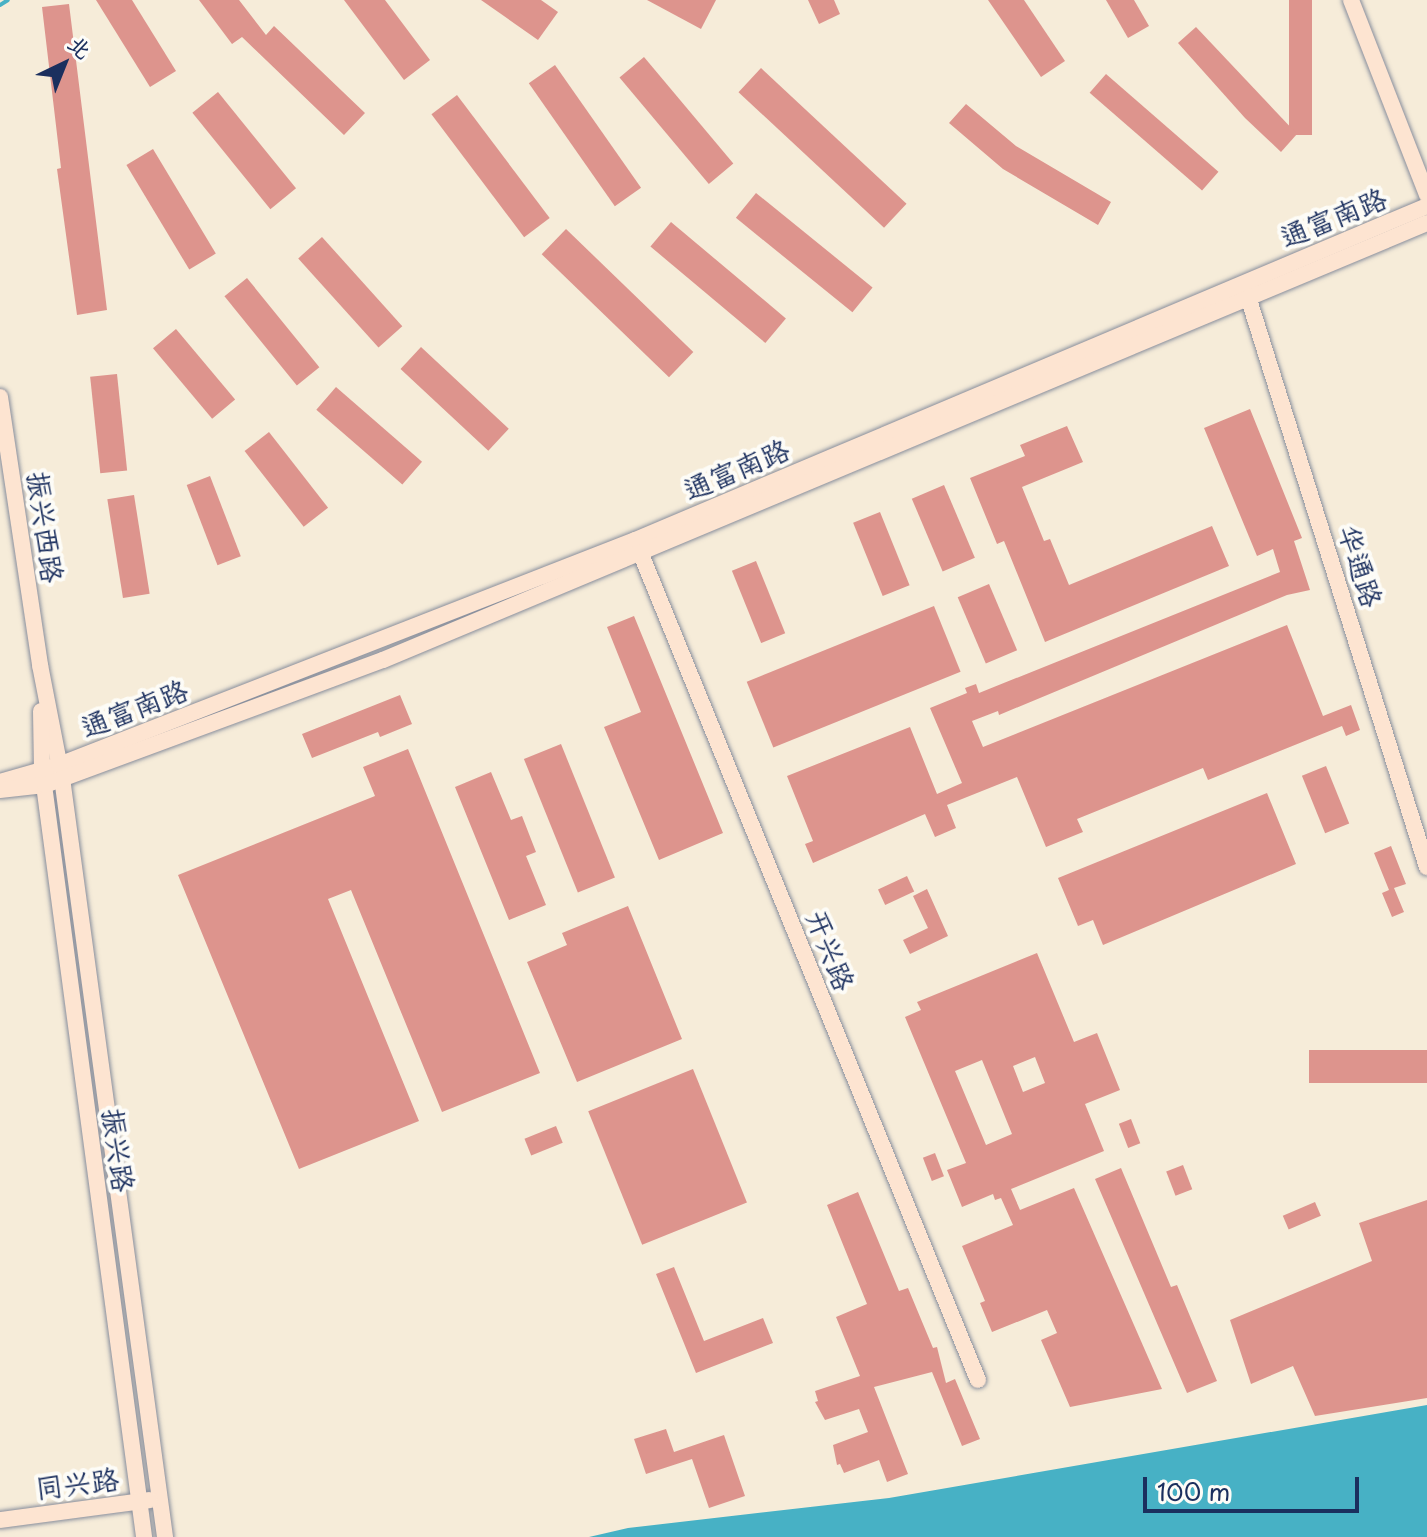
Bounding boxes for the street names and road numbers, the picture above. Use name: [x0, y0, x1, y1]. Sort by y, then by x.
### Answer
street label: 通富南路: [1275, 180, 1391, 254]
street label: 通富南路: [678, 432, 794, 506]
street label: 振兴西路: [22, 469, 70, 585]
street label: 华通路: [1332, 521, 1390, 611]
street label: 通富南路: [76, 672, 192, 744]
street label: 开兴路: [800, 905, 862, 995]
street label: 振兴路: [97, 1106, 141, 1194]
street label: 同兴路: [33, 1461, 121, 1505]

